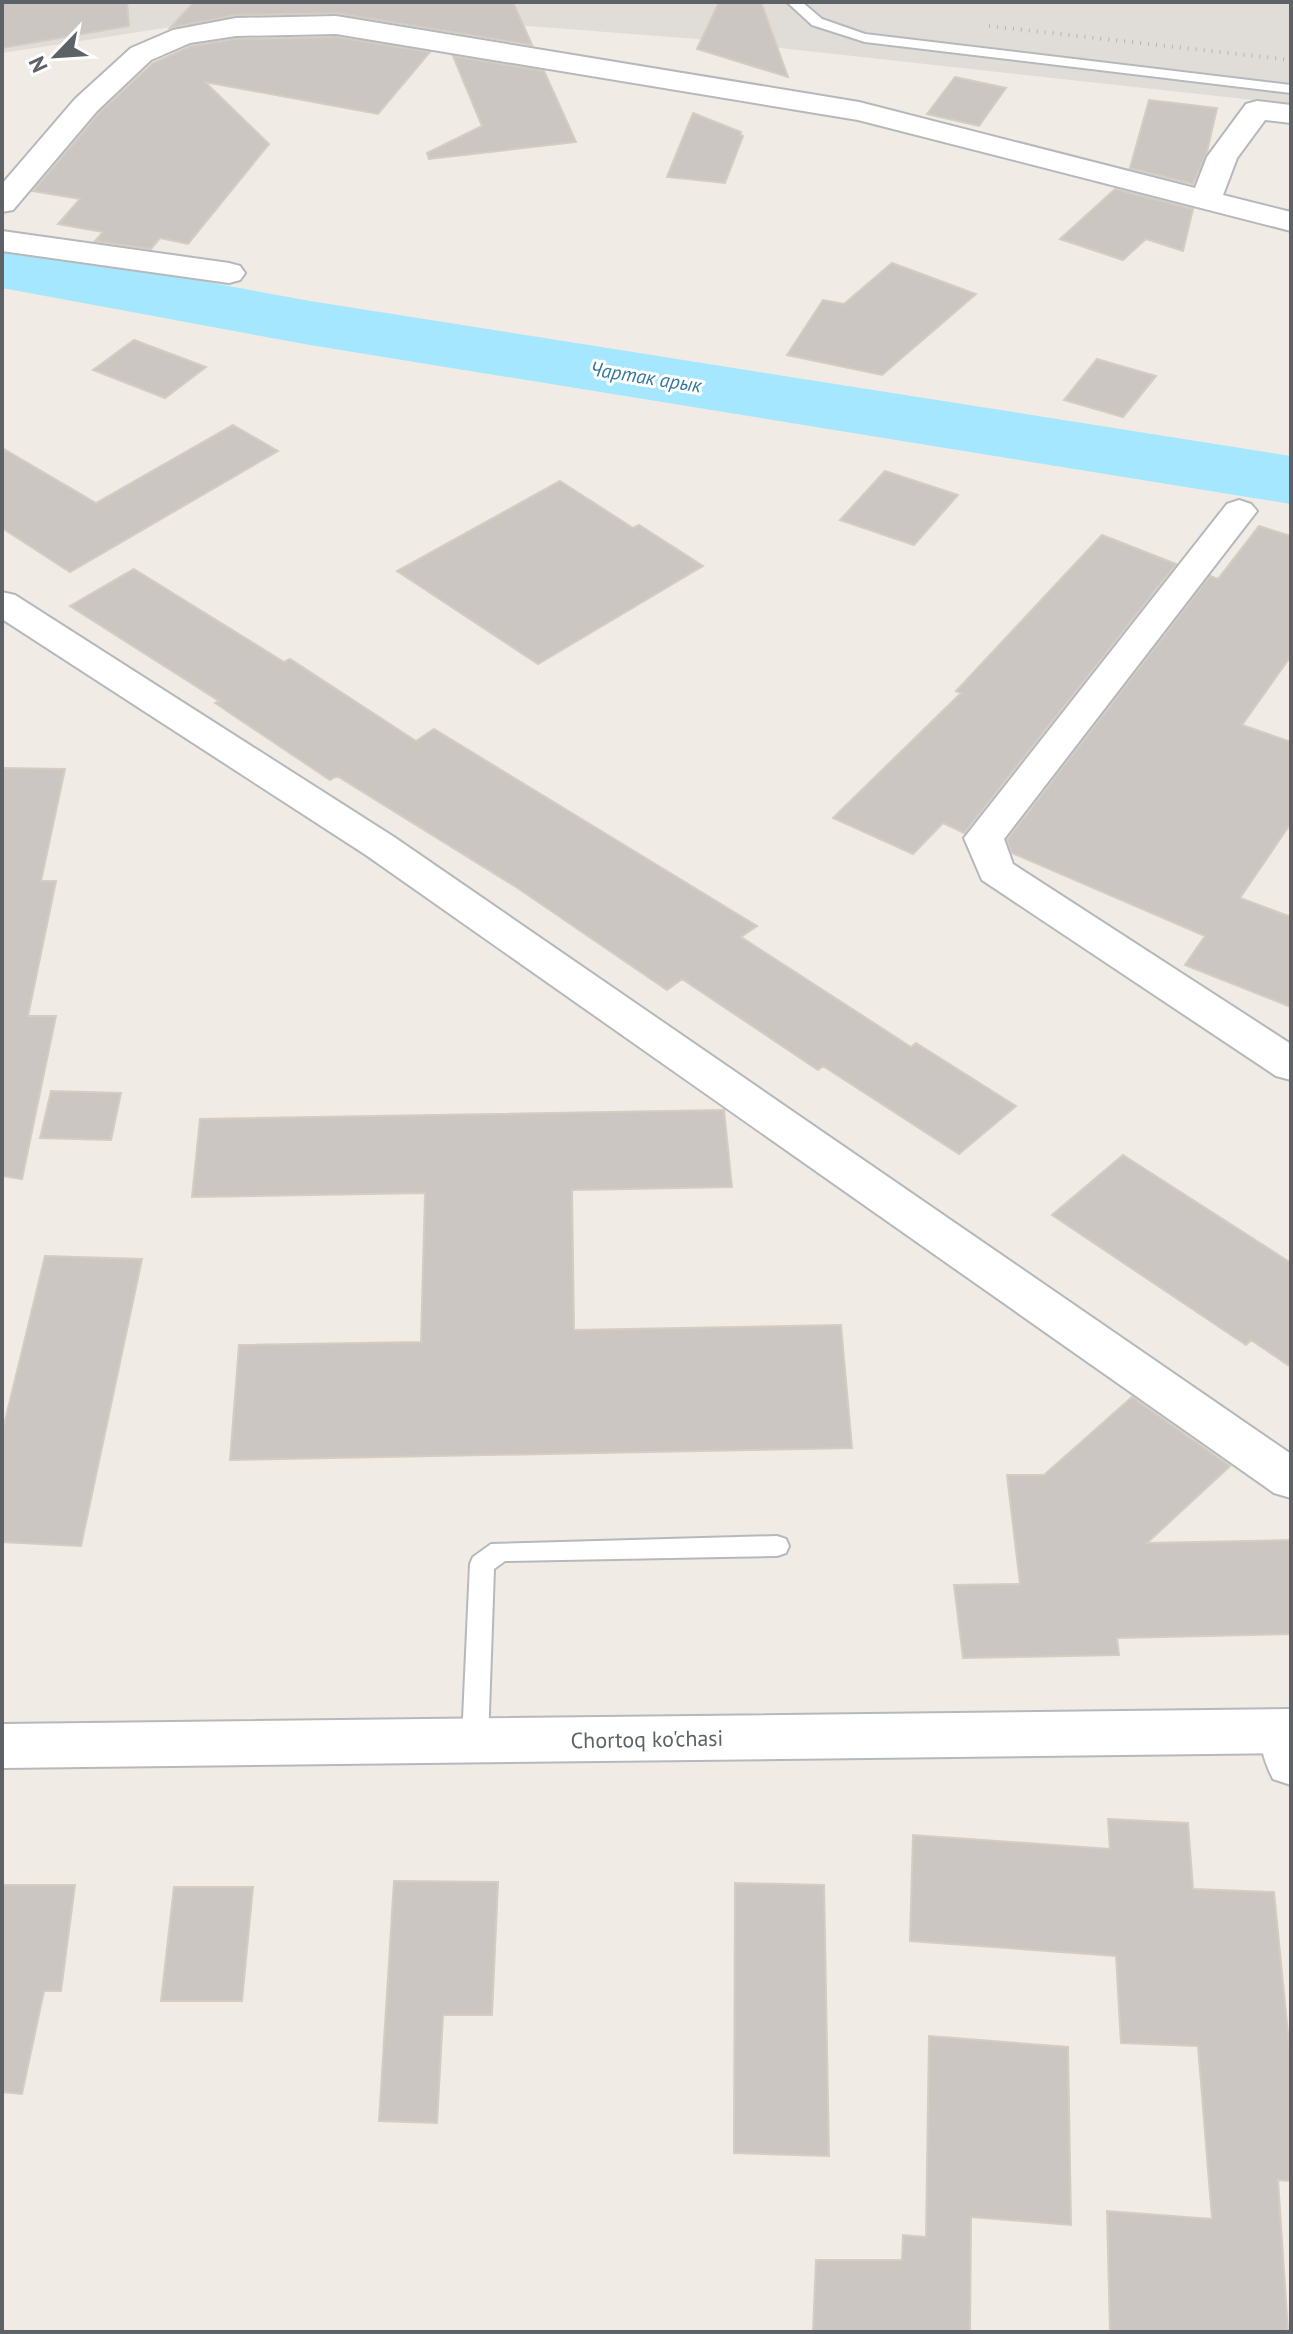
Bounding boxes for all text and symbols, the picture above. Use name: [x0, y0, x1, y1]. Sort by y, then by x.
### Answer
north arrow: [16, 16, 96, 96]
text: N: [22, 52, 54, 77]
water label: Чартак арык: [588, 355, 704, 399]
street label: Chortoq ko'chasi: [570, 1724, 724, 1754]

